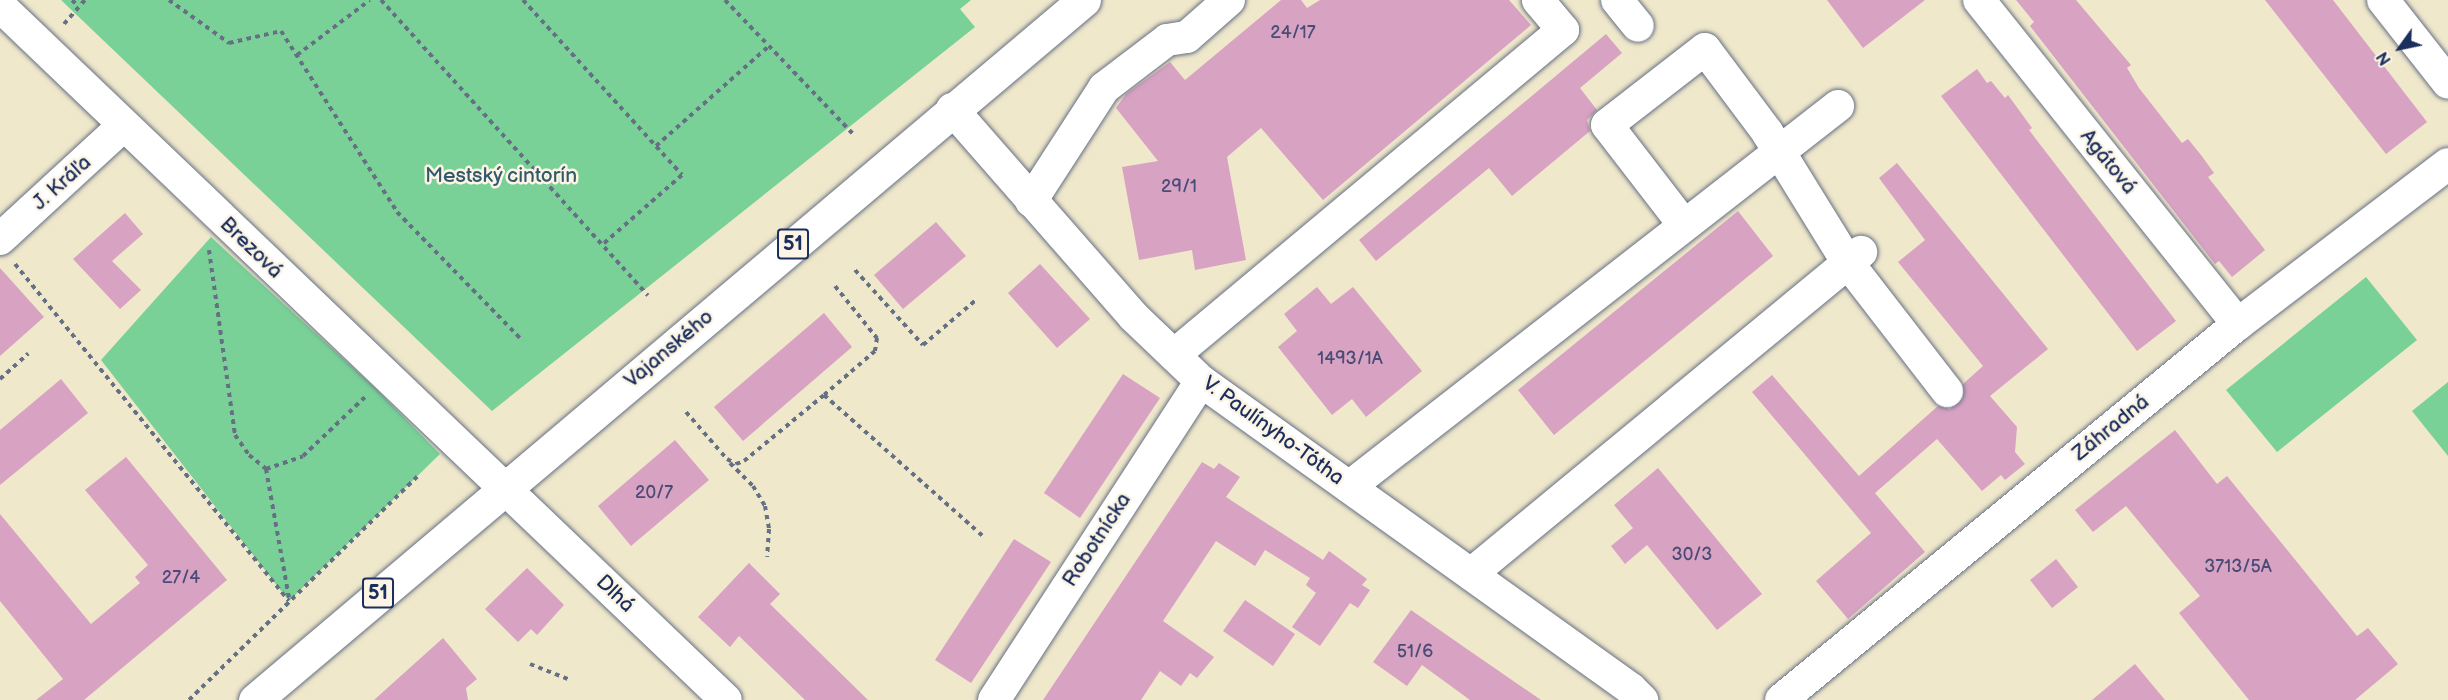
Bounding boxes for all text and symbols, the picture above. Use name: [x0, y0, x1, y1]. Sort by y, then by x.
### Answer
north arrow: [2370, 18, 2430, 78]
house number: 24/17: [1270, 22, 1316, 44]
text: N: [2373, 48, 2396, 68]
street label: Agátová: [2074, 125, 2142, 199]
street label: J. Kráľa: [27, 150, 97, 216]
park label: Mestský cintorín: [424, 163, 578, 189]
house number: 29/1: [1161, 176, 1197, 198]
street label: Brezová: [214, 212, 288, 284]
road number: 51: [776, 227, 810, 261]
street label: Vajanského: [619, 304, 719, 394]
house number: 1493/1A: [1317, 348, 1383, 370]
street label: V. Paulínyho-Tótha: [1197, 371, 1349, 491]
street label: Záhradná: [2068, 390, 2154, 466]
house number: 20/7: [635, 482, 673, 504]
street label: Robotnícka: [1057, 488, 1137, 592]
house number: 30/3: [1672, 544, 1712, 566]
house number: 3713/5A: [2204, 556, 2272, 578]
house number: 27/4: [162, 567, 200, 589]
street label: Dlhá: [591, 570, 639, 618]
road number: 51: [362, 576, 394, 610]
house number: 51/6: [1397, 641, 1433, 663]

